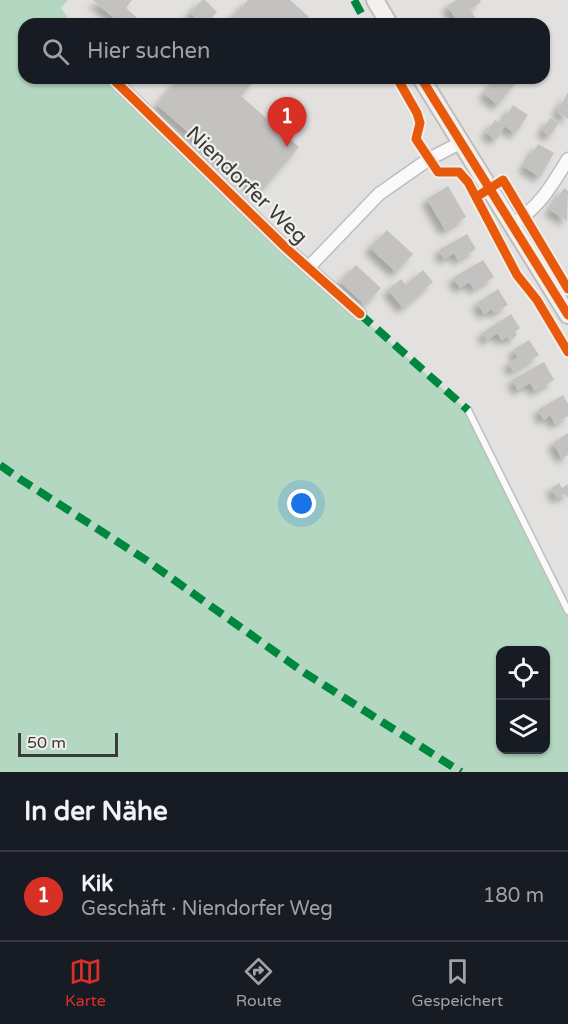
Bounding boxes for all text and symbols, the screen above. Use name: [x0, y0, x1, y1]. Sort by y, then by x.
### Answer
search box: [18, 18, 550, 84]
icon: search: [39, 35, 72, 68]
text: Hier suchen: [87, 38, 210, 64]
pin: 1: [268, 98, 306, 147]
street label: Niendorfer Weg: [181, 121, 312, 250]
your location: [287, 489, 316, 518]
map controls: [496, 646, 550, 754]
button: locate: [496, 646, 550, 700]
button: layers: [496, 700, 550, 754]
scale bar: [18, 730, 118, 758]
text: 50 m: [27, 733, 66, 753]
text: In der Nähe: [24, 796, 168, 827]
text: Kik: [81, 871, 113, 897]
text: 1: [37, 884, 50, 908]
text: 180 m: [483, 884, 544, 908]
text: Geschäft · Niendorfer Weg: [81, 897, 333, 921]
tab: Karte: [65, 955, 106, 1011]
tab: Route: [236, 955, 282, 1011]
tab: Gespeichert: [411, 955, 503, 1011]

